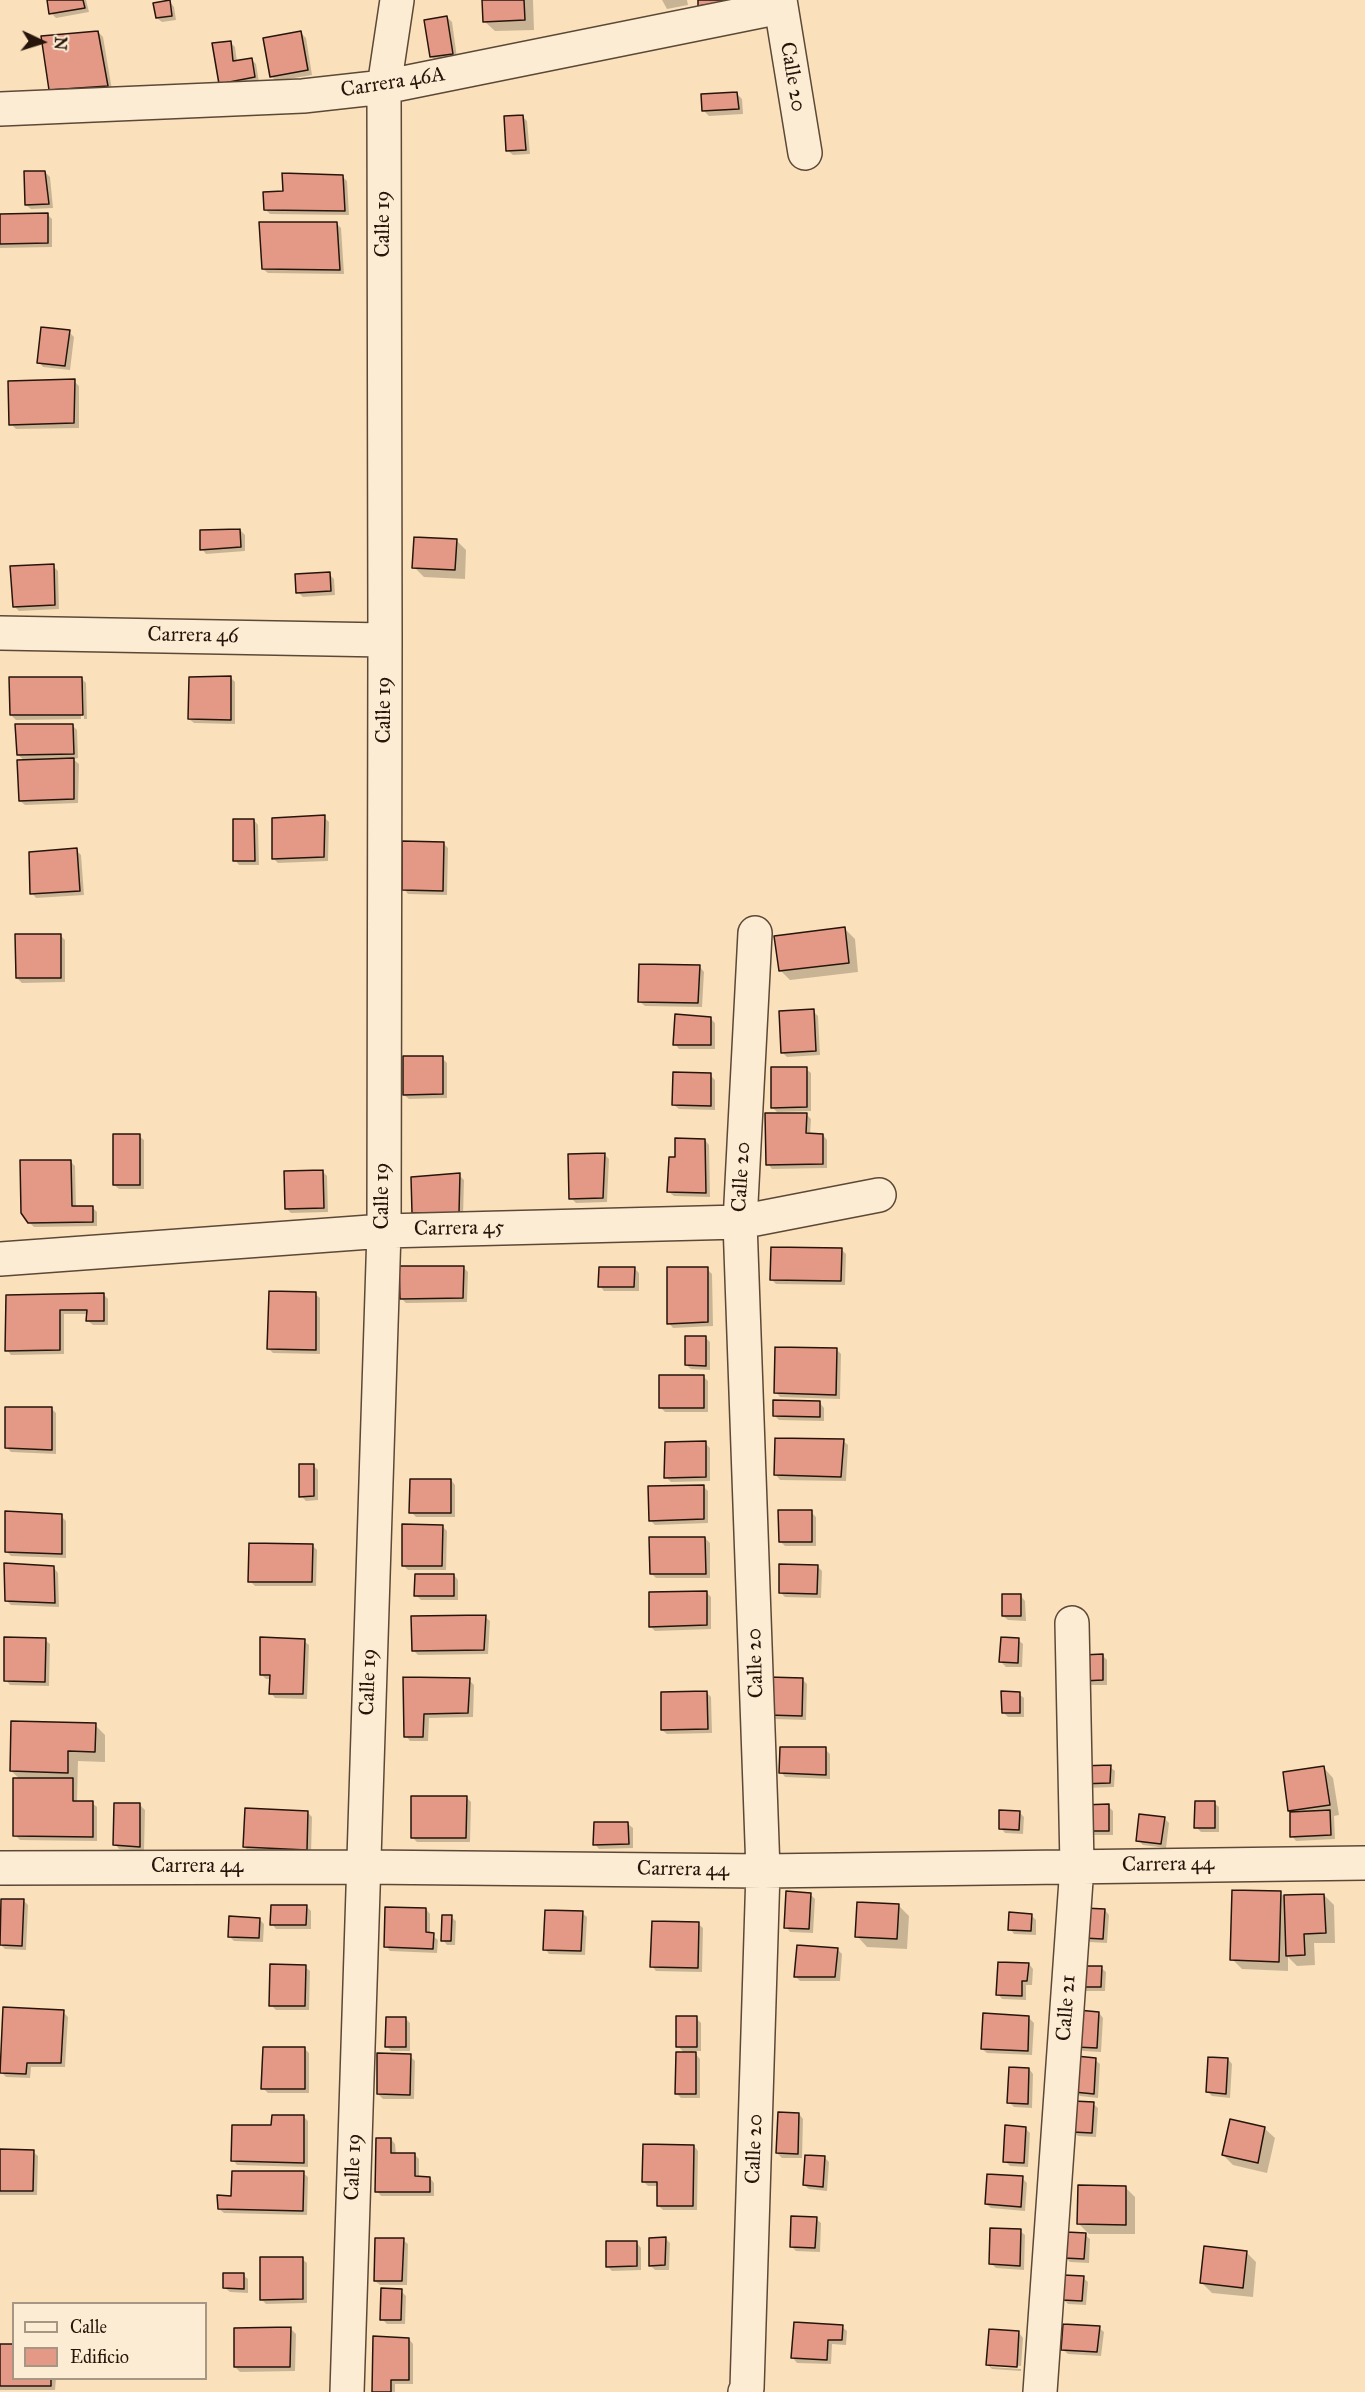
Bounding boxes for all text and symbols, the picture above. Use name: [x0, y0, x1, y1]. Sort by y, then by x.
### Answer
north arrow: [12, 12, 72, 72]
text: N: [51, 36, 70, 51]
street label: Calle 20: [773, 40, 811, 114]
street label: Carrera 46A: [339, 62, 447, 104]
street label: Calle 19: [371, 190, 397, 258]
street label: Carrera 46: [147, 623, 239, 649]
street label: Calle 19: [372, 676, 398, 744]
street label: Calle 20: [728, 1141, 756, 1213]
street label: Calle 19: [370, 1162, 396, 1230]
street label: Carrera 45: [414, 1216, 504, 1242]
street label: Calle 20: [742, 1627, 770, 1699]
street label: Calle 19: [355, 1648, 383, 1716]
street label: Carrera 44: [1122, 1852, 1214, 1878]
street label: Carrera 44: [151, 1854, 243, 1880]
street label: Carrera 44: [637, 1857, 729, 1883]
street label: Calle 21: [1052, 1974, 1082, 2042]
street label: Calle 20: [741, 2113, 769, 2185]
street label: Calle 19: [340, 2133, 368, 2201]
legend: [12, 2302, 207, 2380]
text: Calle: [70, 2316, 107, 2338]
text: Edificio: [70, 2346, 129, 2368]

